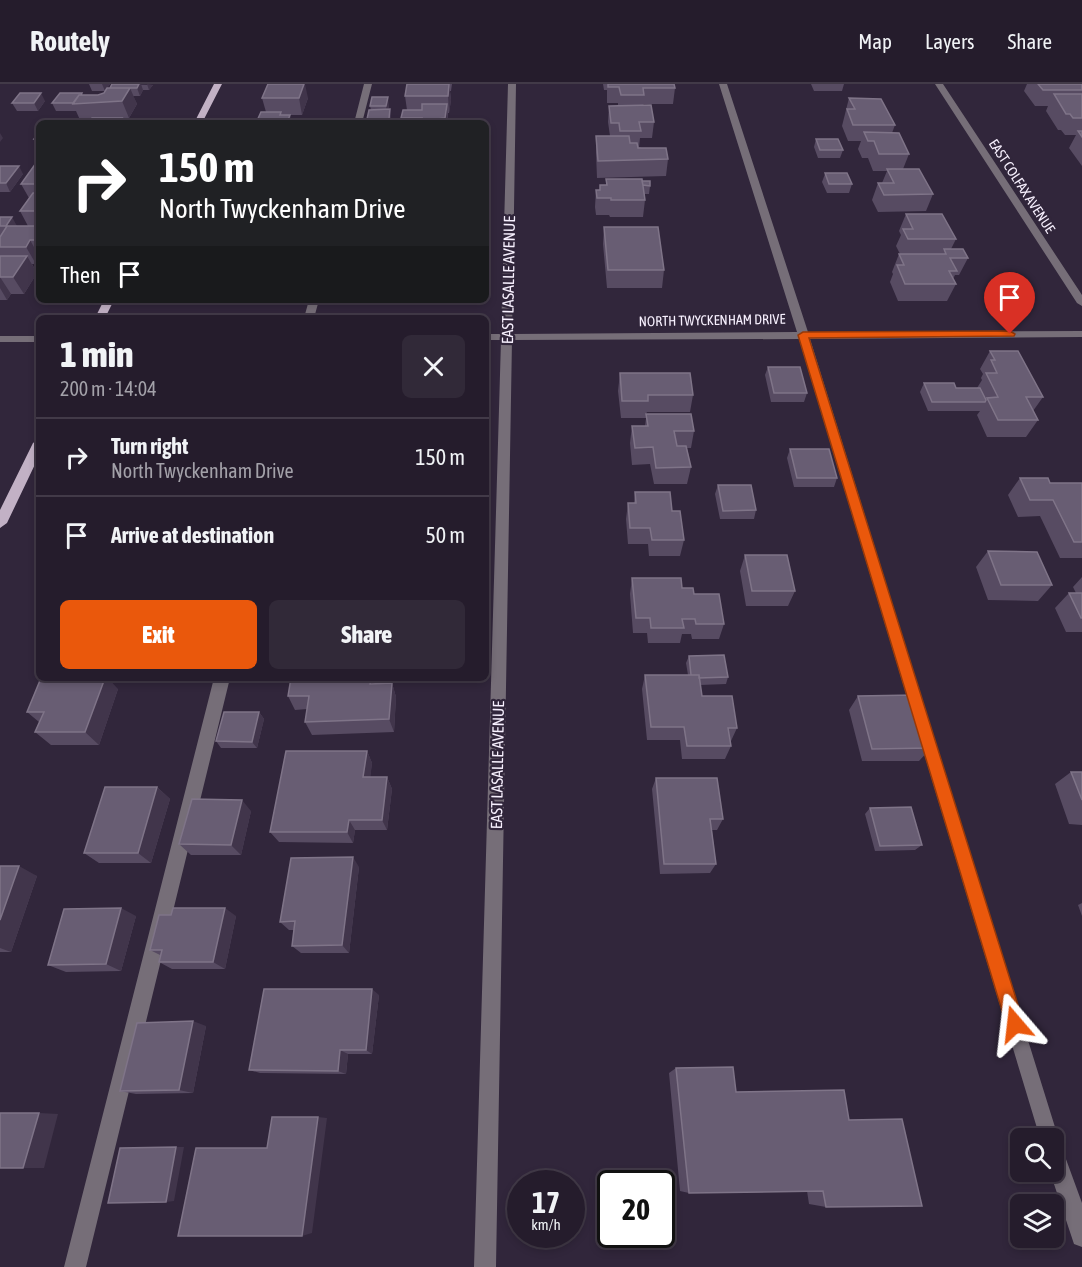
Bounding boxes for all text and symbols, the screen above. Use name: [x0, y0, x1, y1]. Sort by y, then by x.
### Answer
text: Routely: [30, 25, 110, 57]
text: Map: [858, 29, 892, 53]
text: Layers: [925, 29, 975, 53]
text: Share: [1008, 29, 1052, 53]
street label: EAST COLFAX AVENUE: [986, 136, 1058, 236]
text: 150 m: [159, 143, 254, 191]
icon: right: [60, 144, 138, 222]
text: North Twyckenham Drive: [159, 193, 406, 224]
street label: EAST LASALLE AVENUE: [498, 215, 518, 344]
icon: arrive: [113, 258, 146, 291]
text: Then: [60, 262, 101, 288]
pin: [984, 272, 1035, 334]
icon: arrive: [993, 281, 1026, 314]
street label: NORTH TWYCKENHAM DRIVE: [639, 311, 785, 329]
text: 1 min: [60, 333, 134, 375]
button: close: [402, 335, 465, 398]
text: 200 m · 14:04: [60, 377, 157, 400]
text: Turn right: [111, 433, 188, 459]
icon: right: [60, 441, 93, 474]
text: 150 m: [415, 444, 465, 470]
text: North Twyckenham Drive: [111, 459, 294, 482]
icon: arrive: [60, 519, 93, 552]
text: Arrive at destination: [111, 522, 274, 548]
text: 50 m: [425, 522, 465, 548]
button: Exit: [60, 600, 257, 669]
button: Share: [269, 600, 465, 669]
street label: EAST LASALLE AVENUE: [487, 700, 507, 829]
position arrow: [983, 992, 1047, 1056]
map controls: [1010, 1128, 1064, 1248]
button: search: [1010, 1128, 1064, 1182]
speed limit sign: 20: [597, 1170, 675, 1248]
text: 17: [532, 1185, 560, 1219]
button: layers: [1010, 1194, 1064, 1248]
text: km/h: [531, 1216, 561, 1233]

